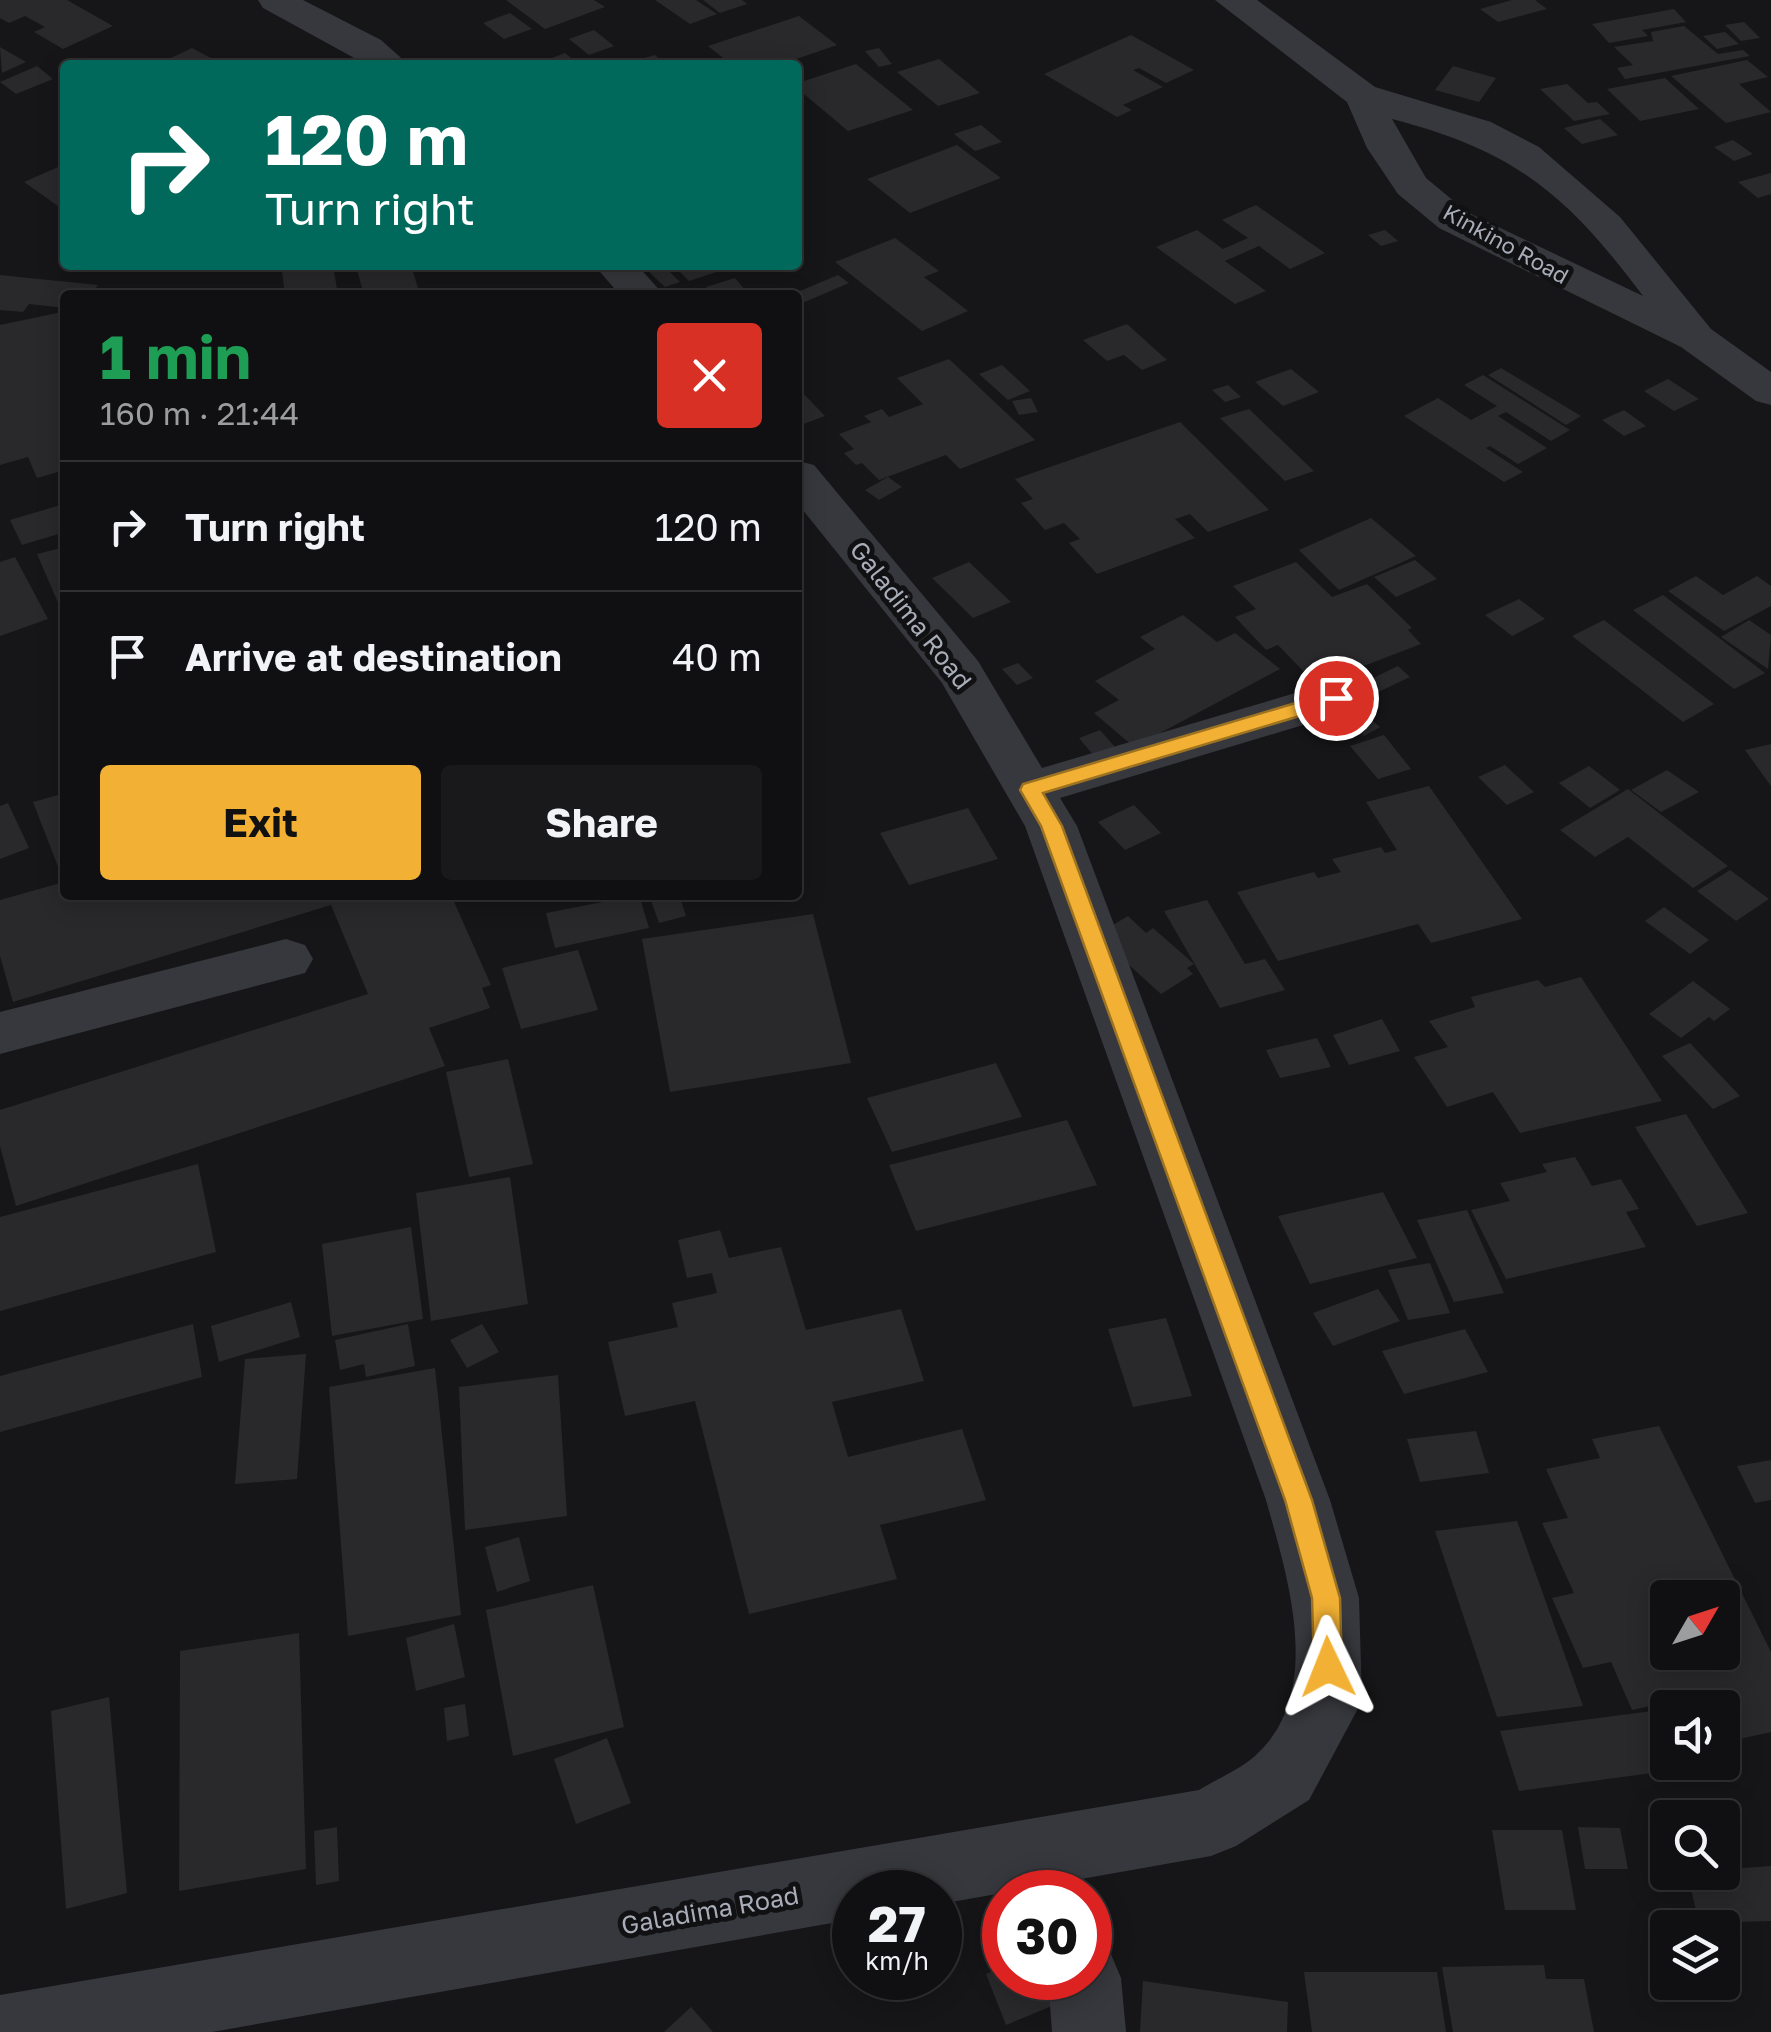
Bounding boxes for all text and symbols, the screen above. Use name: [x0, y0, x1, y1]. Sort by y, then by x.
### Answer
text: 120 m: [265, 96, 468, 180]
icon: right: [100, 100, 230, 230]
text: Turn right: [265, 181, 475, 235]
street label: Kinkino Road: [1439, 198, 1574, 289]
text: 1 min: [100, 320, 251, 392]
button: close: [657, 323, 762, 428]
text: 160 m · 21:44: [100, 394, 299, 432]
icon: right: [100, 499, 155, 554]
text: Turn right: [185, 504, 365, 549]
text: 120 m: [655, 504, 762, 549]
street label: Galadima Road: [844, 534, 979, 695]
icon: arrive: [100, 629, 155, 684]
text: Arrive at destination: [185, 634, 562, 679]
text: 40 m: [672, 634, 762, 679]
pin: [1294, 656, 1379, 741]
icon: arrive: [1309, 671, 1364, 726]
button: Exit: [100, 765, 421, 880]
button: Share: [441, 765, 762, 880]
north arrow: [1650, 1580, 1740, 1670]
map controls: [1650, 1580, 1740, 2000]
position arrow: [1276, 1615, 1380, 1719]
button: sound: [1650, 1690, 1740, 1780]
button: search: [1650, 1800, 1740, 1890]
speed limit sign: 30: [982, 1870, 1112, 2000]
street label: Galadima Road: [619, 1879, 801, 1940]
text: 27: [868, 1893, 926, 1953]
button: layers: [1650, 1910, 1740, 2000]
text: km/h: [865, 1945, 929, 1976]

